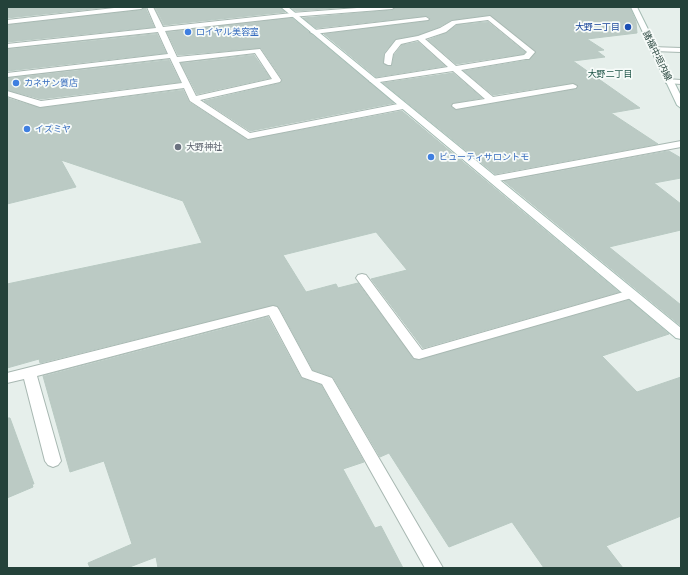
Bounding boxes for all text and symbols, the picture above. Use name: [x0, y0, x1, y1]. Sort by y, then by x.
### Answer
place label: 大野二丁目: [575, 22, 620, 32]
marker: 大野二丁目: [623, 22, 633, 32]
marker: ロイヤル美容室: [183, 27, 193, 37]
place label: ロイヤル美容室: [196, 27, 259, 37]
street label: 諸福中垣内線: [640, 29, 674, 83]
district label: 大野二丁目: [588, 69, 632, 79]
marker: カネサン質店: [11, 78, 21, 88]
place label: カネサン質店: [24, 78, 78, 88]
marker: イズミヤ: [22, 124, 32, 134]
place label: イズミヤ: [35, 124, 71, 134]
marker: 大野神社: [173, 142, 183, 152]
place label: 大野神社: [186, 142, 222, 152]
marker: ビューティサロントモ: [426, 152, 436, 162]
place label: ビューティサロントモ: [439, 152, 529, 162]

